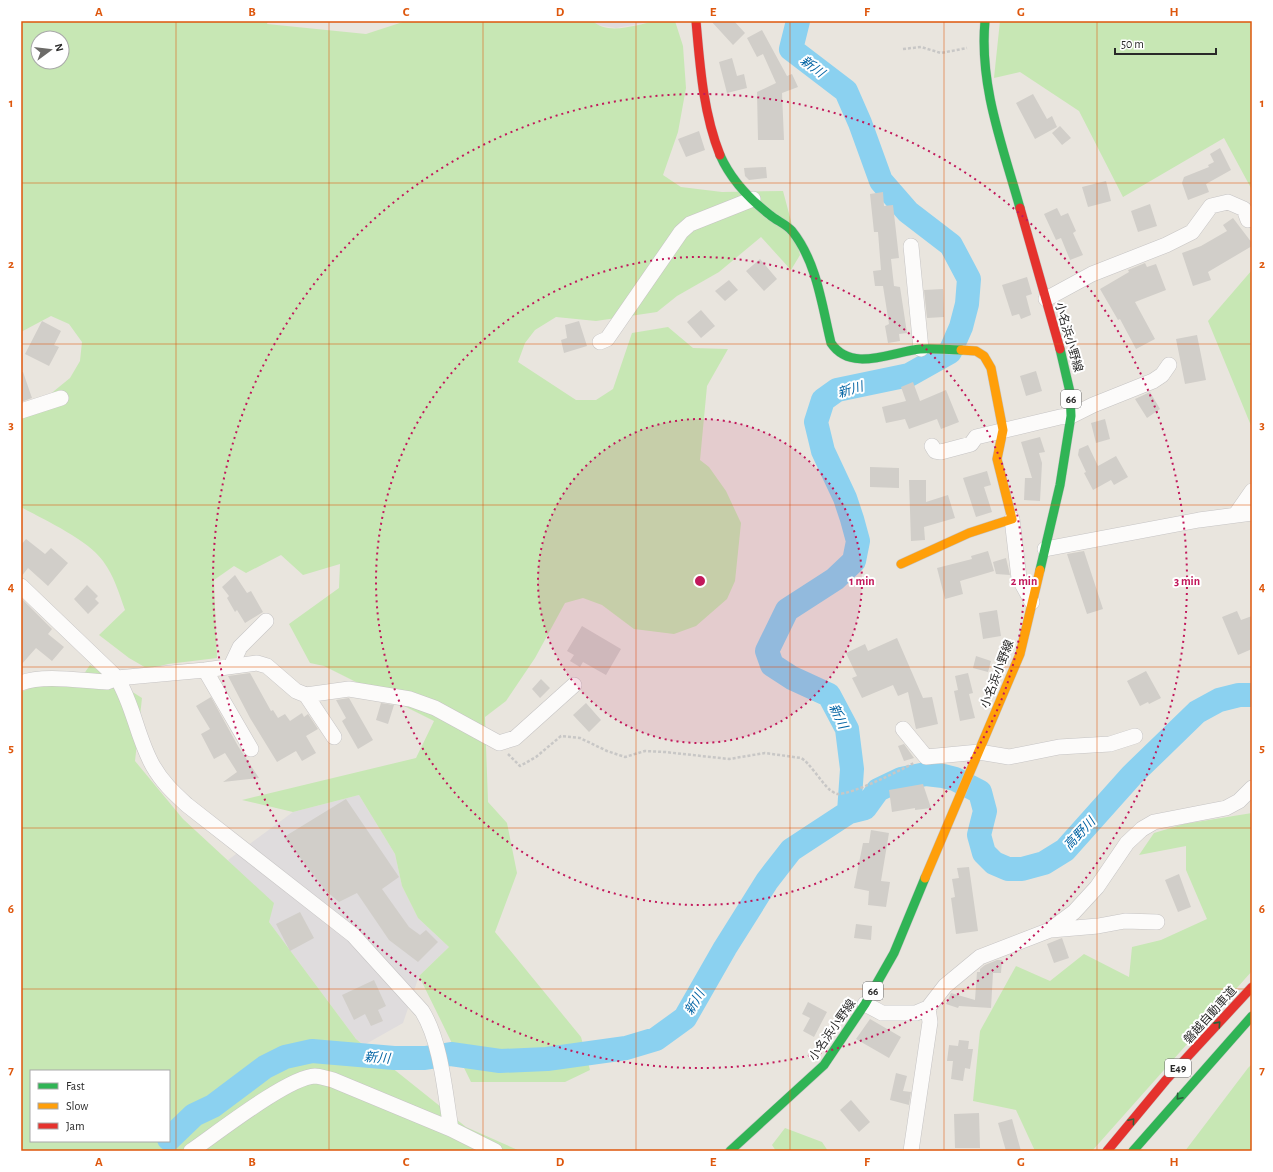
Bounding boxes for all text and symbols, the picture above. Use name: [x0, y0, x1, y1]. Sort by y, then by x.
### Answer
text: A: [95, 6, 103, 19]
text: B: [248, 6, 256, 19]
text: C: [403, 6, 410, 19]
text: D: [556, 6, 565, 19]
text: E: [710, 6, 717, 19]
text: F: [864, 6, 871, 19]
text: G: [1017, 6, 1025, 19]
text: H: [1169, 6, 1179, 19]
north arrow: [30, 30, 70, 70]
scale bar: [1115, 30, 1216, 56]
text: 50 m: [1121, 38, 1144, 50]
text: N: [53, 42, 65, 53]
water label: 新川: [798, 53, 829, 81]
text: 1: [9, 97, 13, 110]
text: 1: [1260, 97, 1264, 110]
text: 2: [8, 258, 14, 271]
text: 2: [1259, 258, 1265, 271]
street label: 小名浜小野線: [1053, 300, 1086, 373]
water label: 新川: [836, 379, 867, 400]
road number: 66: [1061, 390, 1081, 408]
text: 3: [8, 419, 14, 432]
text: 3: [1259, 419, 1265, 432]
centre of rings: [693, 574, 707, 588]
text: 1 min: [849, 575, 875, 587]
text: 2 min: [1011, 575, 1037, 587]
text: 3 min: [1174, 575, 1200, 587]
text: 4: [8, 581, 15, 594]
text: 4: [1259, 581, 1266, 594]
street label: 小名浜小野線: [978, 638, 1016, 710]
water label: 新川: [826, 702, 851, 733]
text: 5: [8, 742, 14, 755]
text: 5: [1259, 742, 1265, 755]
water label: 高野川: [1061, 813, 1100, 853]
text: 6: [8, 903, 14, 916]
text: 6: [1259, 903, 1265, 916]
road number: 66: [863, 982, 883, 1000]
street label: 磐越自動車道: [1181, 984, 1239, 1046]
water label: 新川: [682, 986, 708, 1017]
street label: 小名浜小野線: [806, 996, 858, 1063]
one-way arrow: [1214, 1021, 1221, 1029]
water label: 新川: [363, 1050, 392, 1066]
road number: E49: [1165, 1059, 1191, 1077]
text: 7: [8, 1064, 14, 1077]
text: 7: [1259, 1064, 1265, 1077]
legend: [30, 1070, 170, 1142]
text: Fast: [66, 1080, 85, 1092]
one-way arrow: [1176, 1093, 1183, 1100]
text: Slow: [66, 1100, 88, 1112]
one-way arrow: [1128, 1118, 1135, 1126]
text: Jam: [66, 1120, 85, 1132]
text: A: [95, 1156, 103, 1169]
text: B: [248, 1156, 256, 1169]
text: C: [403, 1156, 410, 1169]
text: D: [556, 1156, 565, 1169]
text: E: [710, 1156, 717, 1169]
text: F: [864, 1156, 871, 1169]
text: G: [1017, 1156, 1025, 1169]
text: H: [1169, 1156, 1179, 1169]

